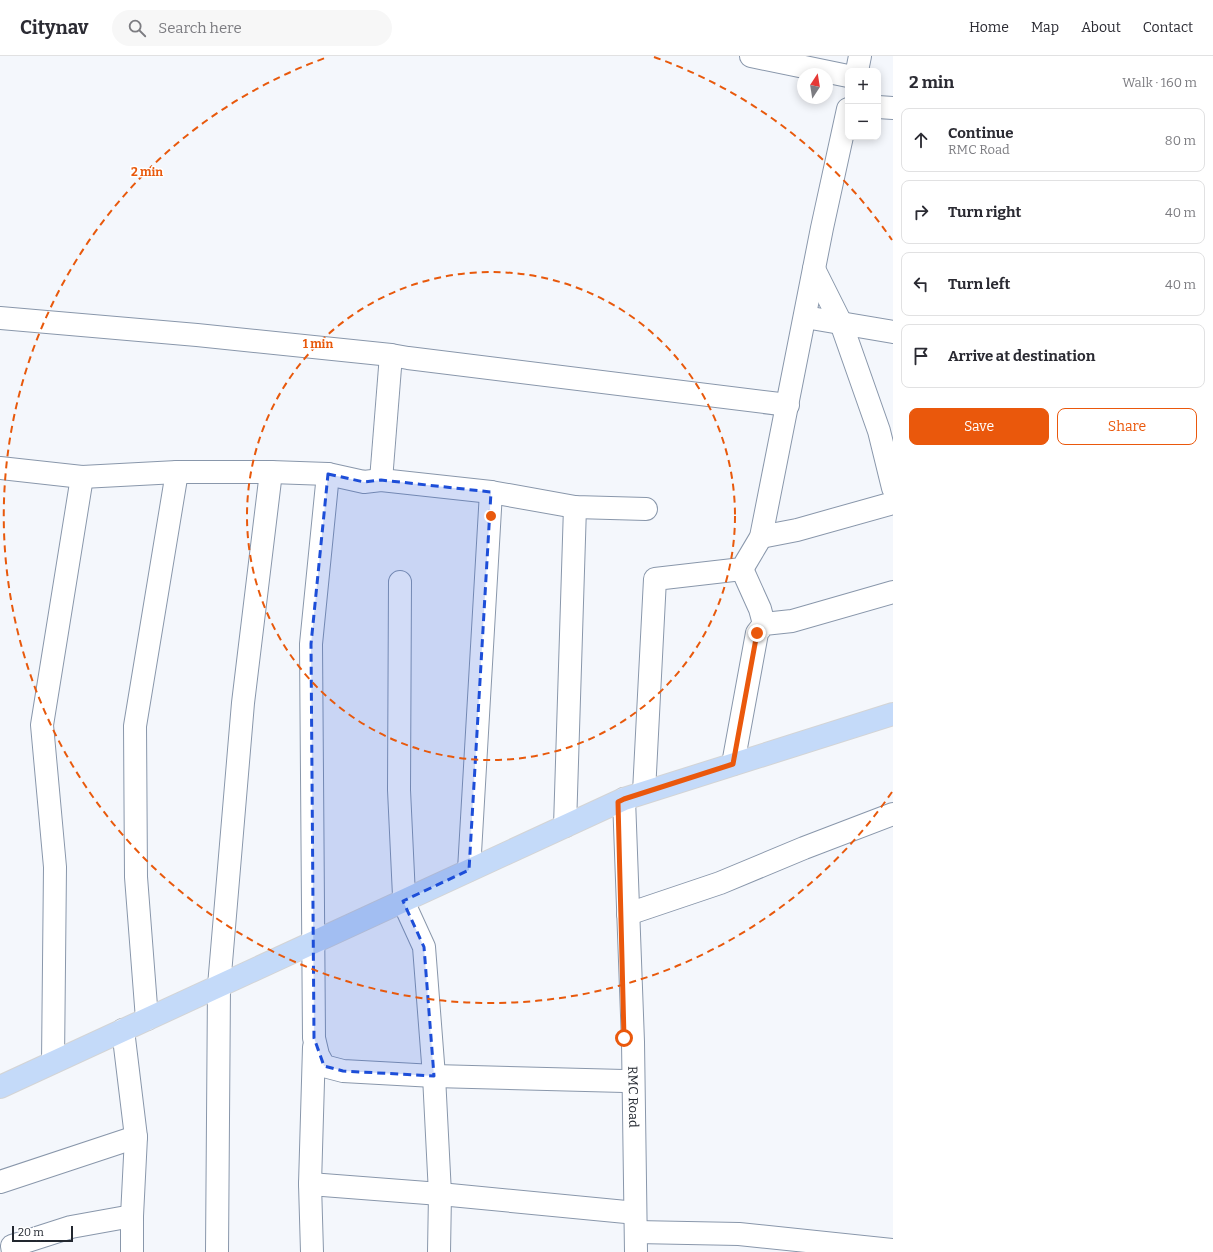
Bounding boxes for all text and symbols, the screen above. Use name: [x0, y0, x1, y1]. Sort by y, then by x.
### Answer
search box: [112, 10, 392, 46]
text: Citynav: [20, 16, 88, 39]
icon: search: [126, 17, 148, 39]
text: Search here: [158, 19, 242, 37]
text: Home: [969, 19, 1009, 36]
text: Map: [1031, 19, 1059, 36]
text: About: [1081, 19, 1121, 36]
text: Contact: [1143, 19, 1193, 36]
north arrow: [797, 68, 833, 104]
map controls: [845, 68, 881, 140]
button: +: [845, 68, 881, 104]
text: 2 min: [909, 72, 954, 93]
text: Walk · 160 m: [1122, 75, 1197, 90]
button: −: [845, 104, 881, 140]
text: Continue: [948, 124, 1014, 142]
icon: ahead: [910, 129, 932, 151]
text: 80 m: [1165, 133, 1196, 148]
text: RMC Road: [948, 142, 1010, 157]
text: 2 min: [131, 165, 163, 179]
icon: right: [910, 201, 932, 223]
text: Turn right: [948, 203, 1021, 221]
text: 40 m: [1165, 205, 1196, 220]
icon: left: [910, 273, 932, 295]
text: Turn left: [948, 275, 1010, 293]
text: 40 m: [1165, 277, 1196, 292]
text: 1 min: [303, 337, 333, 351]
icon: arrive: [910, 345, 932, 367]
text: Arrive at destination: [948, 347, 1095, 365]
button: Save: [909, 408, 1049, 445]
button: Share: [1057, 408, 1197, 445]
centre of rings: [484, 509, 498, 523]
route end: [748, 624, 766, 642]
route start: [615, 1029, 633, 1047]
street label: RMC Road: [625, 1066, 641, 1128]
scale bar: [12, 1224, 73, 1243]
text: 20 m: [18, 1226, 44, 1239]

